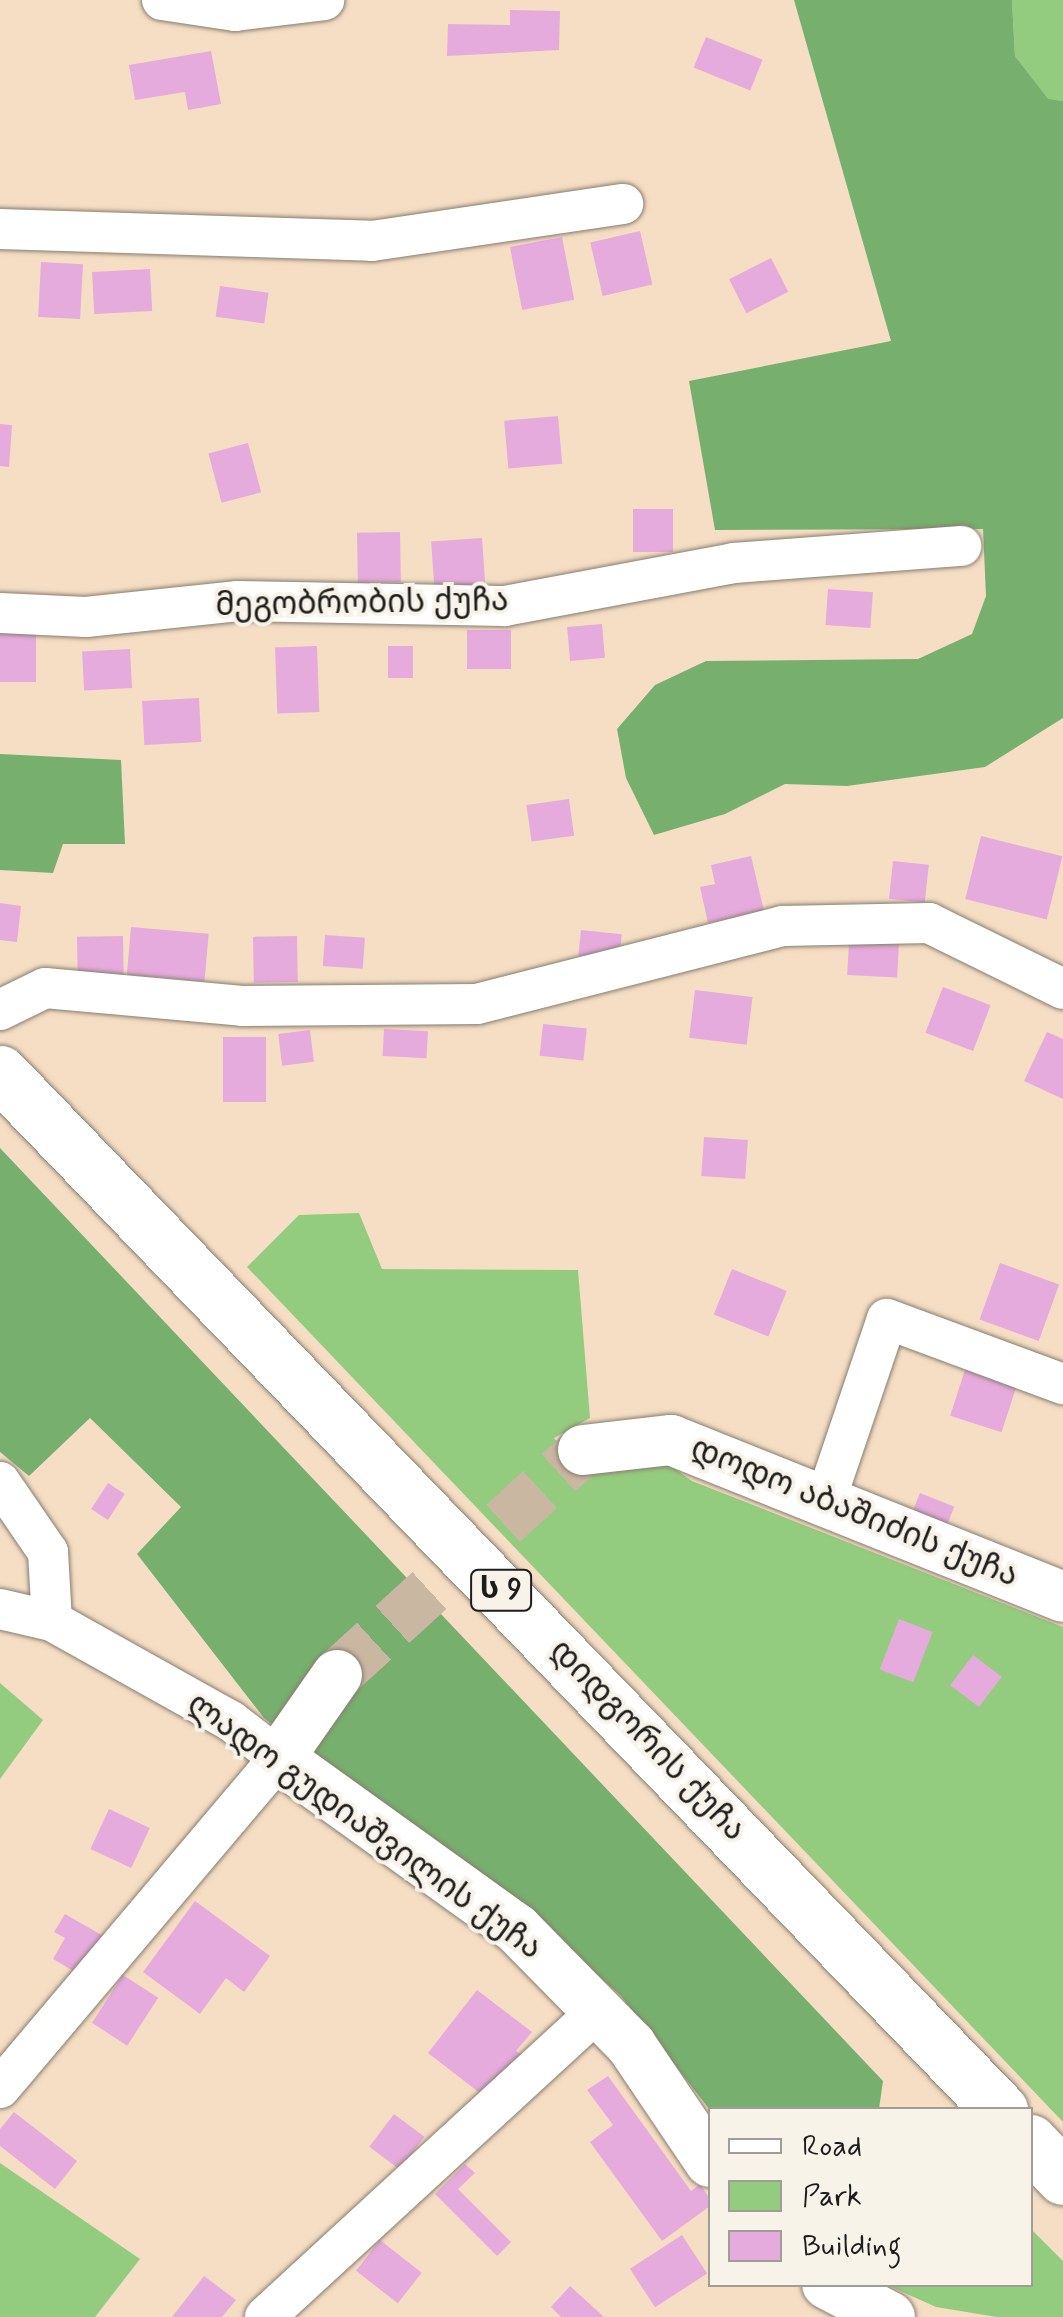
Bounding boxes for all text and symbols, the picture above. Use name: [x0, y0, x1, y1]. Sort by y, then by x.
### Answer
street label: მეგობრობის ქუჩა: [215, 582, 509, 626]
street label: დოდო აბაშიძის ქუჩა: [685, 1430, 1023, 1596]
road number: ს 9: [468, 1565, 534, 1615]
street label: დიდგორის ქუჩა: [541, 1632, 753, 1850]
street label: ლადო გუდიაშვილის ქუჩა: [179, 1685, 549, 1969]
legend: [708, 2107, 1033, 2287]
text: Road: [802, 2127, 862, 2166]
text: Park: [802, 2177, 862, 2216]
text: Building: [802, 2227, 901, 2266]

